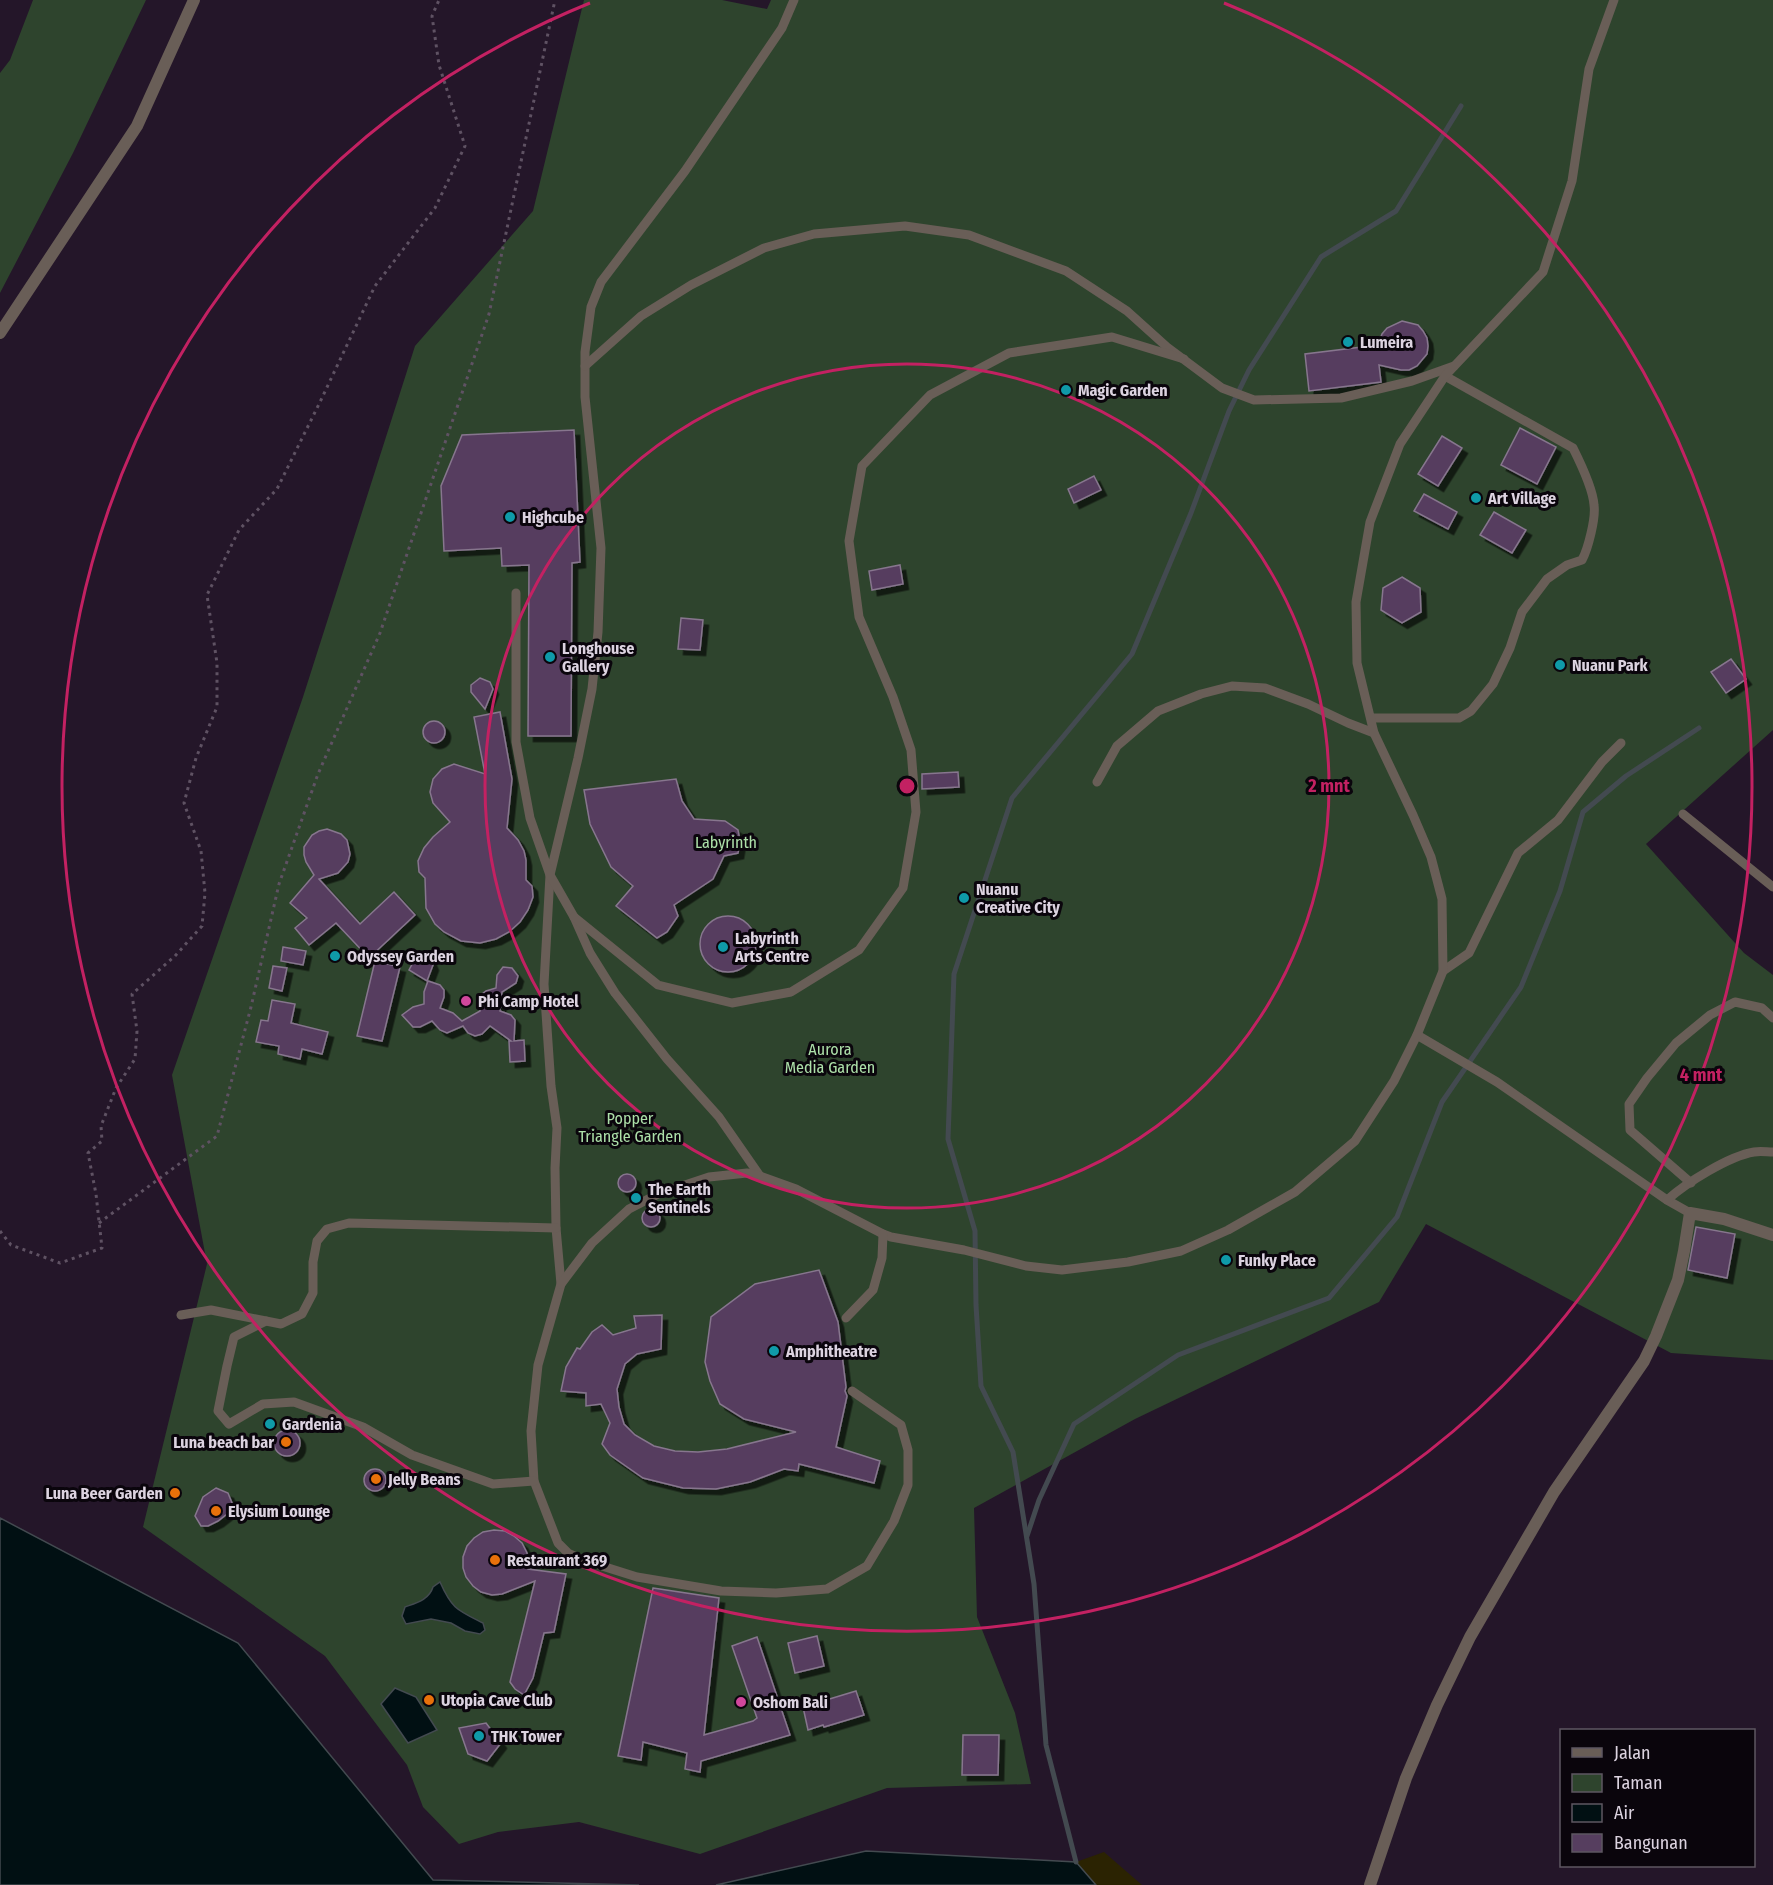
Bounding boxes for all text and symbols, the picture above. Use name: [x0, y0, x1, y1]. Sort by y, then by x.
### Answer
place label: Lumeira: [1360, 333, 1413, 352]
marker: Lumeira: [1341, 335, 1355, 349]
place label: Magic Garden: [1078, 381, 1168, 400]
marker: Magic Garden: [1059, 383, 1073, 397]
place label: Art Village: [1487, 489, 1556, 508]
marker: Art Village: [1469, 491, 1483, 505]
place label: Highcube: [522, 508, 584, 527]
marker: Highcube: [503, 510, 517, 524]
place label: Longhouse Gallery: [562, 639, 634, 676]
marker: Longhouse Gallery: [543, 650, 557, 664]
place label: Nuanu Park: [1572, 656, 1649, 675]
marker: Nuanu Park: [1553, 658, 1567, 672]
text: 2 mnt: [1307, 775, 1350, 797]
centre of rings: [897, 776, 917, 796]
park label: Labyrinth: [695, 833, 757, 852]
place label: Nuanu Creative City: [976, 880, 1060, 917]
marker: Nuanu Creative City: [957, 891, 971, 905]
place label: Labyrinth Arts Centre: [734, 929, 809, 966]
marker: Labyrinth Arts Centre: [716, 940, 730, 954]
place label: Odyssey Garden: [347, 947, 454, 966]
marker: Odyssey Garden: [328, 949, 342, 963]
place label: Phi Camp Hotel: [478, 992, 579, 1011]
marker: Phi Camp Hotel: [459, 994, 473, 1008]
park label: Aurora Media Garden: [785, 1040, 875, 1077]
text: 4 mnt: [1680, 1064, 1723, 1086]
park label: Popper Triangle Garden: [578, 1109, 682, 1146]
place label: The Earth Sentinels: [648, 1180, 711, 1217]
marker: The Earth Sentinels: [629, 1191, 643, 1205]
place label: Funky Place: [1238, 1251, 1316, 1270]
marker: Funky Place: [1219, 1253, 1233, 1267]
place label: Amphitheatre: [785, 1342, 877, 1361]
marker: Amphitheatre: [767, 1344, 781, 1358]
place label: Gardenia: [282, 1415, 342, 1434]
marker: Gardenia: [263, 1417, 277, 1431]
place label: Luna beach bar: [173, 1433, 274, 1452]
marker: Luna beach bar: [279, 1435, 293, 1449]
place label: Jelly Beans: [387, 1470, 461, 1489]
marker: Jelly Beans: [369, 1472, 383, 1486]
place label: Luna Beer Garden: [45, 1484, 163, 1503]
marker: Luna Beer Garden: [168, 1486, 182, 1500]
place label: Elysium Lounge: [228, 1502, 330, 1521]
marker: Elysium Lounge: [209, 1504, 223, 1518]
place label: Restaurant 369: [507, 1551, 607, 1570]
marker: Restaurant 369: [488, 1553, 502, 1567]
place label: Utopia Cave Club: [441, 1691, 553, 1710]
marker: Utopia Cave Club: [422, 1693, 436, 1707]
place label: Oshom Bali: [753, 1693, 828, 1712]
marker: Oshom Bali: [734, 1695, 748, 1709]
place label: THK Tower: [491, 1727, 562, 1746]
marker: THK Tower: [472, 1729, 486, 1743]
legend: [1560, 1729, 1755, 1867]
text: Jalan: [1614, 1742, 1651, 1764]
text: Taman: [1614, 1772, 1662, 1794]
text: Air: [1614, 1802, 1635, 1824]
text: Bangunan: [1614, 1832, 1688, 1854]

